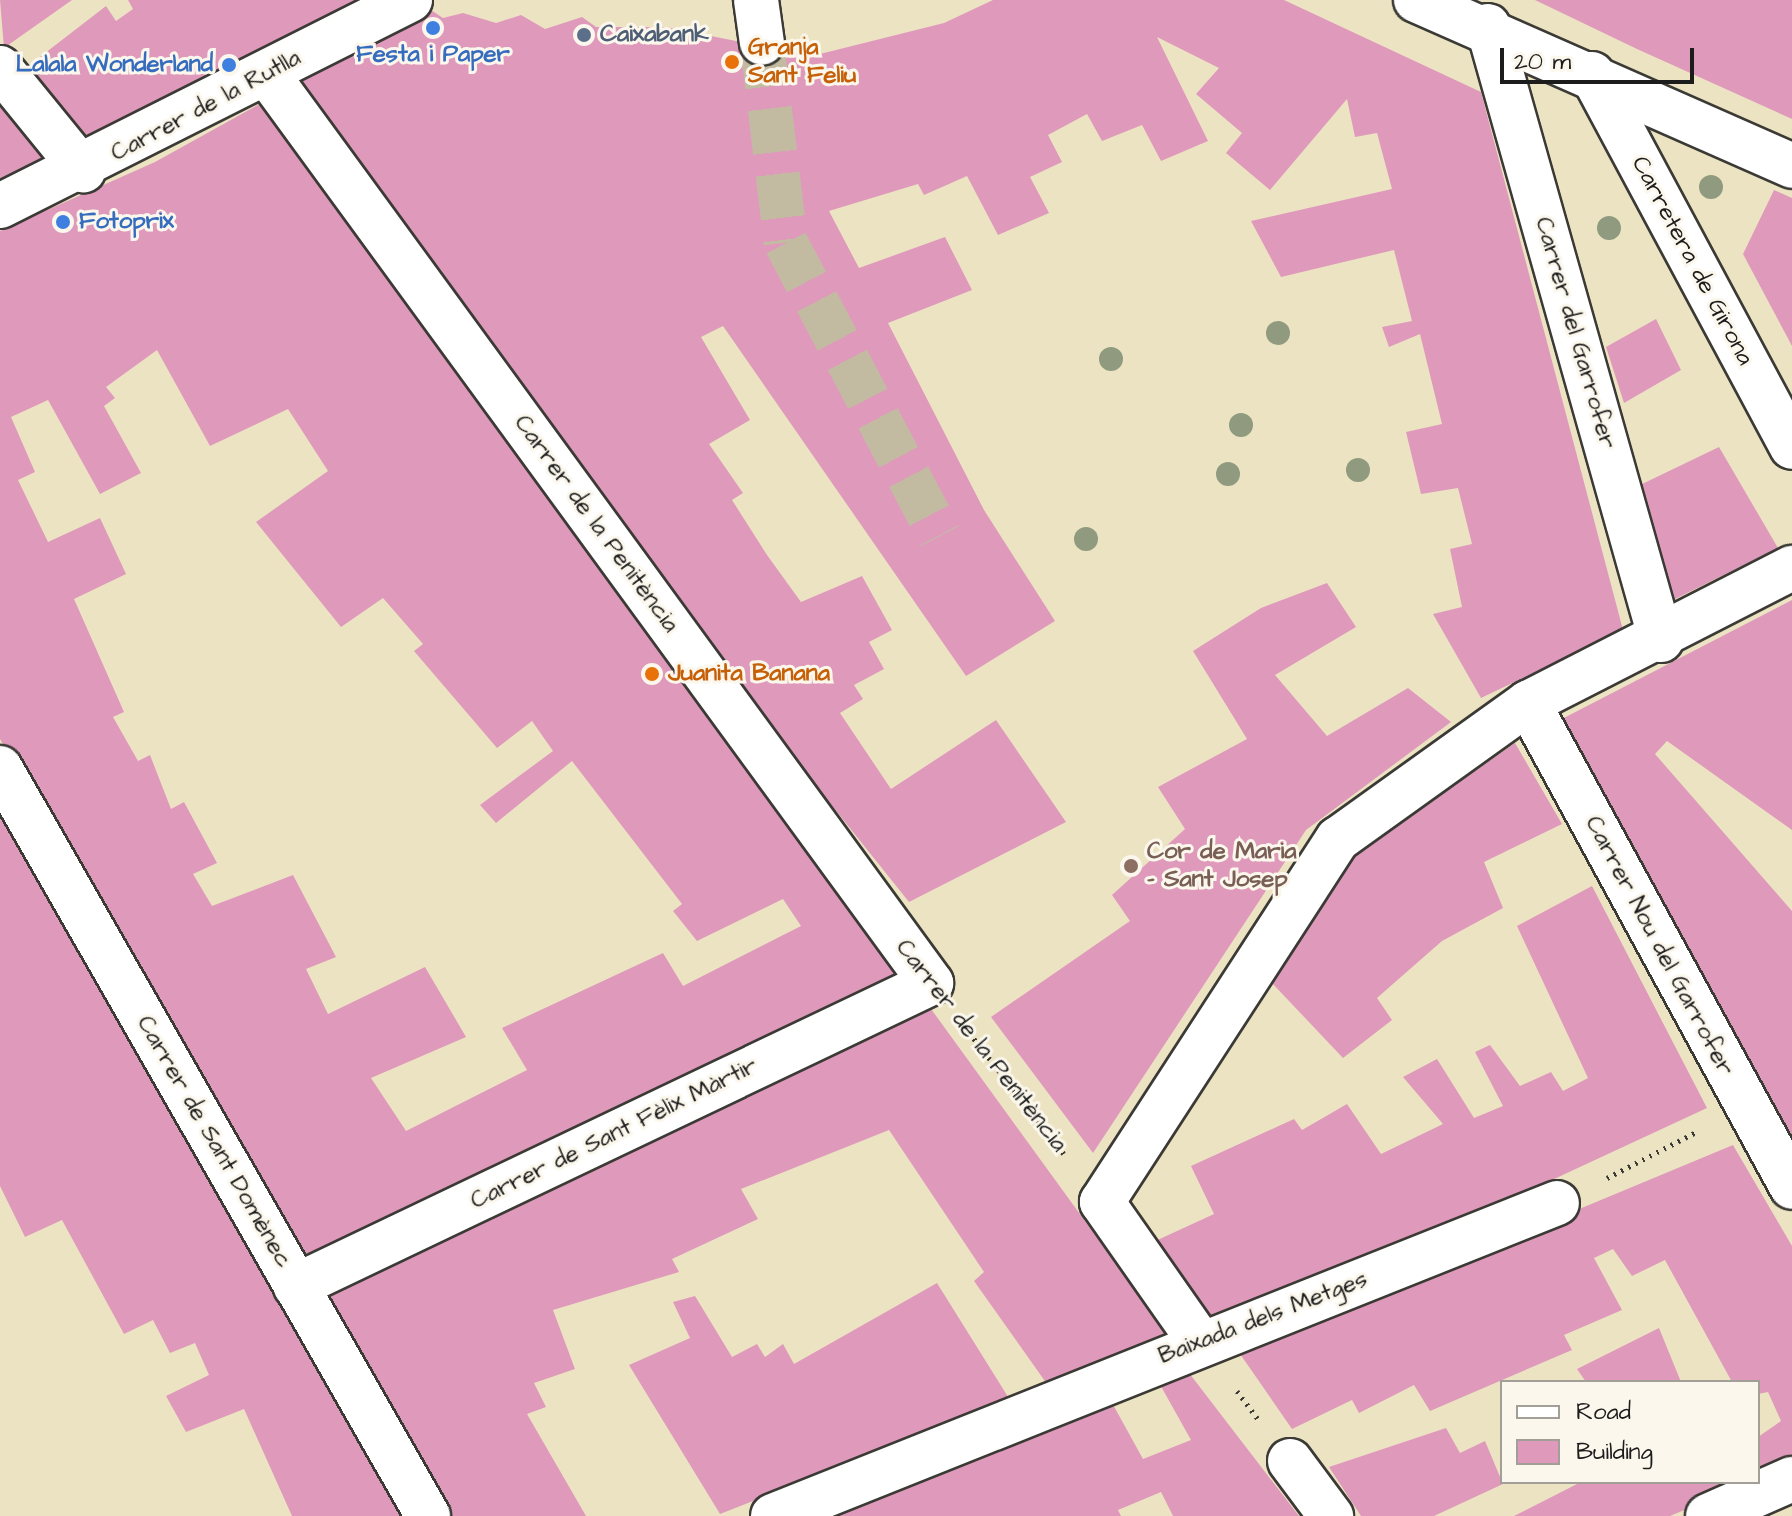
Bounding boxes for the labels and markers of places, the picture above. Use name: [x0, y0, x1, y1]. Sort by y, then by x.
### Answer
marker: Festa i Paper: [424, 19, 442, 37]
place label: Caixabank: [600, 21, 709, 49]
marker: Caixabank: [575, 26, 593, 44]
place label: Granja Sant Feliu: [748, 34, 856, 90]
place label: Festa i Paper: [356, 41, 510, 69]
place label: Lalala Wonderland: [16, 51, 213, 79]
marker: Granja Sant Feliu: [723, 53, 741, 71]
marker: Lalala Wonderland: [220, 56, 238, 74]
place label: Fotoprix: [79, 208, 174, 236]
marker: Fotoprix: [54, 213, 72, 231]
place label: Juanita Banana: [668, 660, 830, 688]
marker: Juanita Banana: [643, 665, 661, 683]
place label: Cor de Maria - Sant Josep: [1147, 838, 1296, 894]
marker: Cor de Maria - Sant Josep: [1122, 857, 1140, 875]

